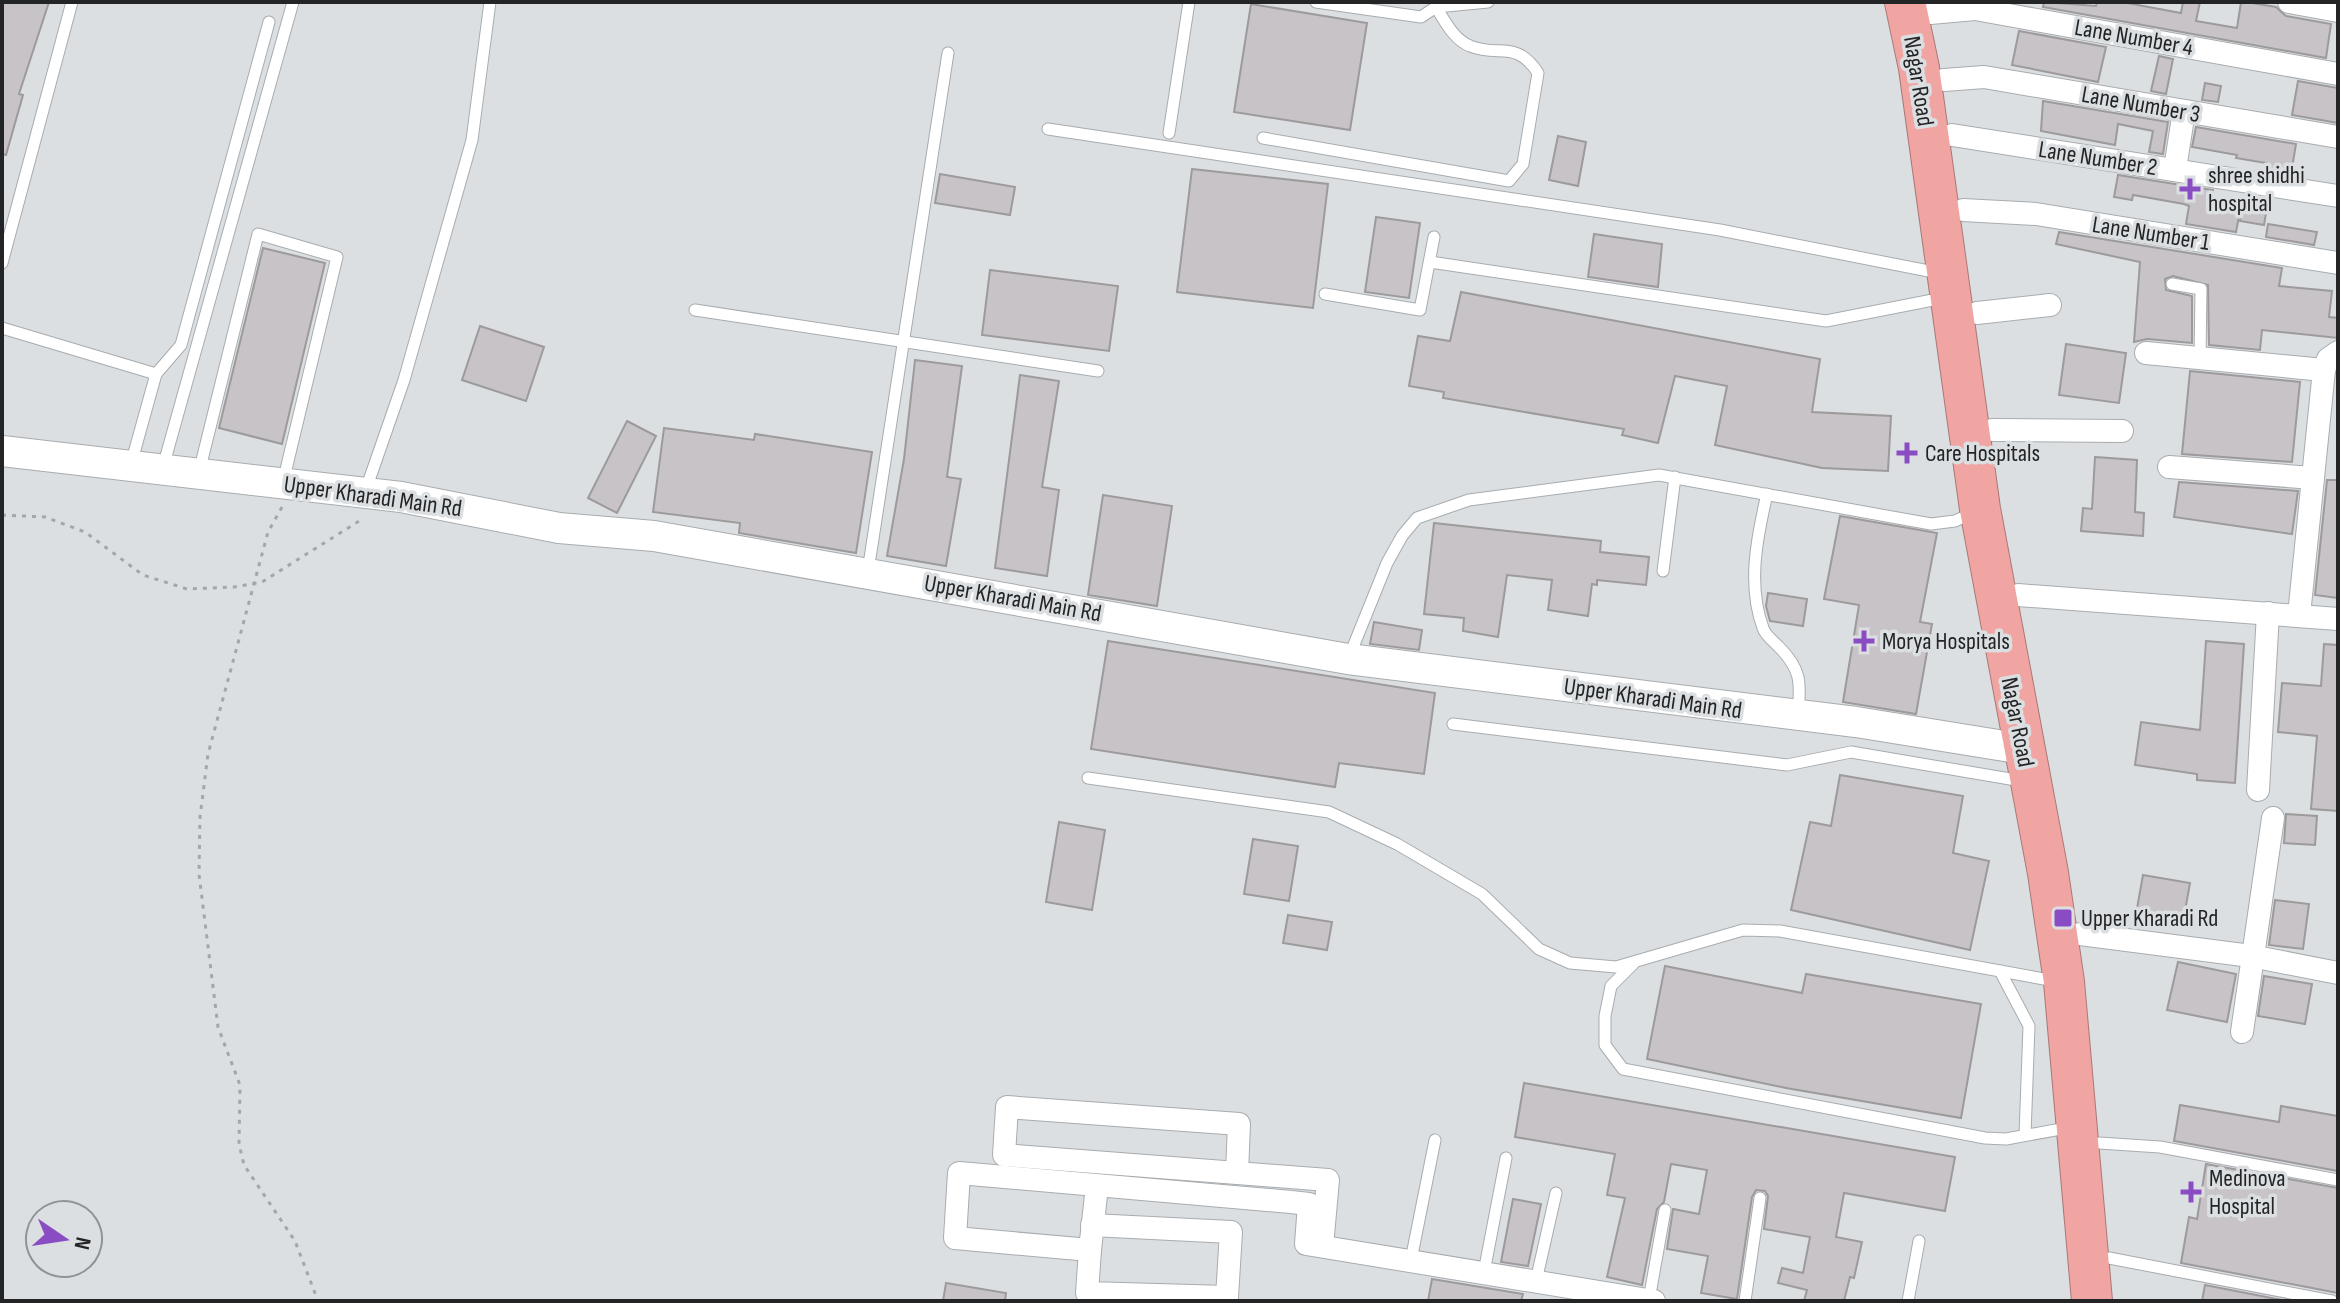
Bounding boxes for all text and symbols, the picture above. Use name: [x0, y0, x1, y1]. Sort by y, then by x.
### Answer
street label: Lane Number 4: [2072, 13, 2195, 62]
street label: Nagar Road: [1897, 34, 1940, 128]
street label: Lane Number 3: [2079, 80, 2202, 129]
street label: Lane Number 2: [2037, 135, 2159, 182]
place label: shree shidhi hospital: [2208, 161, 2305, 218]
marker: shree shidhi hospital: [2179, 178, 2201, 200]
street label: Lane Number 1: [2090, 210, 2212, 257]
place label: Care Hospitals: [1925, 439, 2040, 468]
marker: Care Hospitals: [1896, 442, 1918, 464]
street label: Upper Kharadi Main Rd: [282, 470, 464, 523]
street label: Upper Kharadi Main Rd: [922, 569, 1104, 628]
place label: Morya Hospitals: [1882, 627, 2010, 656]
marker: Morya Hospitals: [1853, 630, 1875, 652]
street label: Upper Kharadi Main Rd: [1562, 672, 1744, 725]
street label: Nagar Road: [1995, 675, 2040, 769]
place label: Upper Kharadi Rd: [2081, 904, 2218, 933]
marker: Upper Kharadi Rd: [2052, 907, 2074, 929]
place label: Medinova Hospital: [2209, 1164, 2286, 1221]
marker: Medinova Hospital: [2180, 1181, 2202, 1203]
north arrow: [24, 1199, 104, 1279]
text: N: [68, 1234, 97, 1252]

